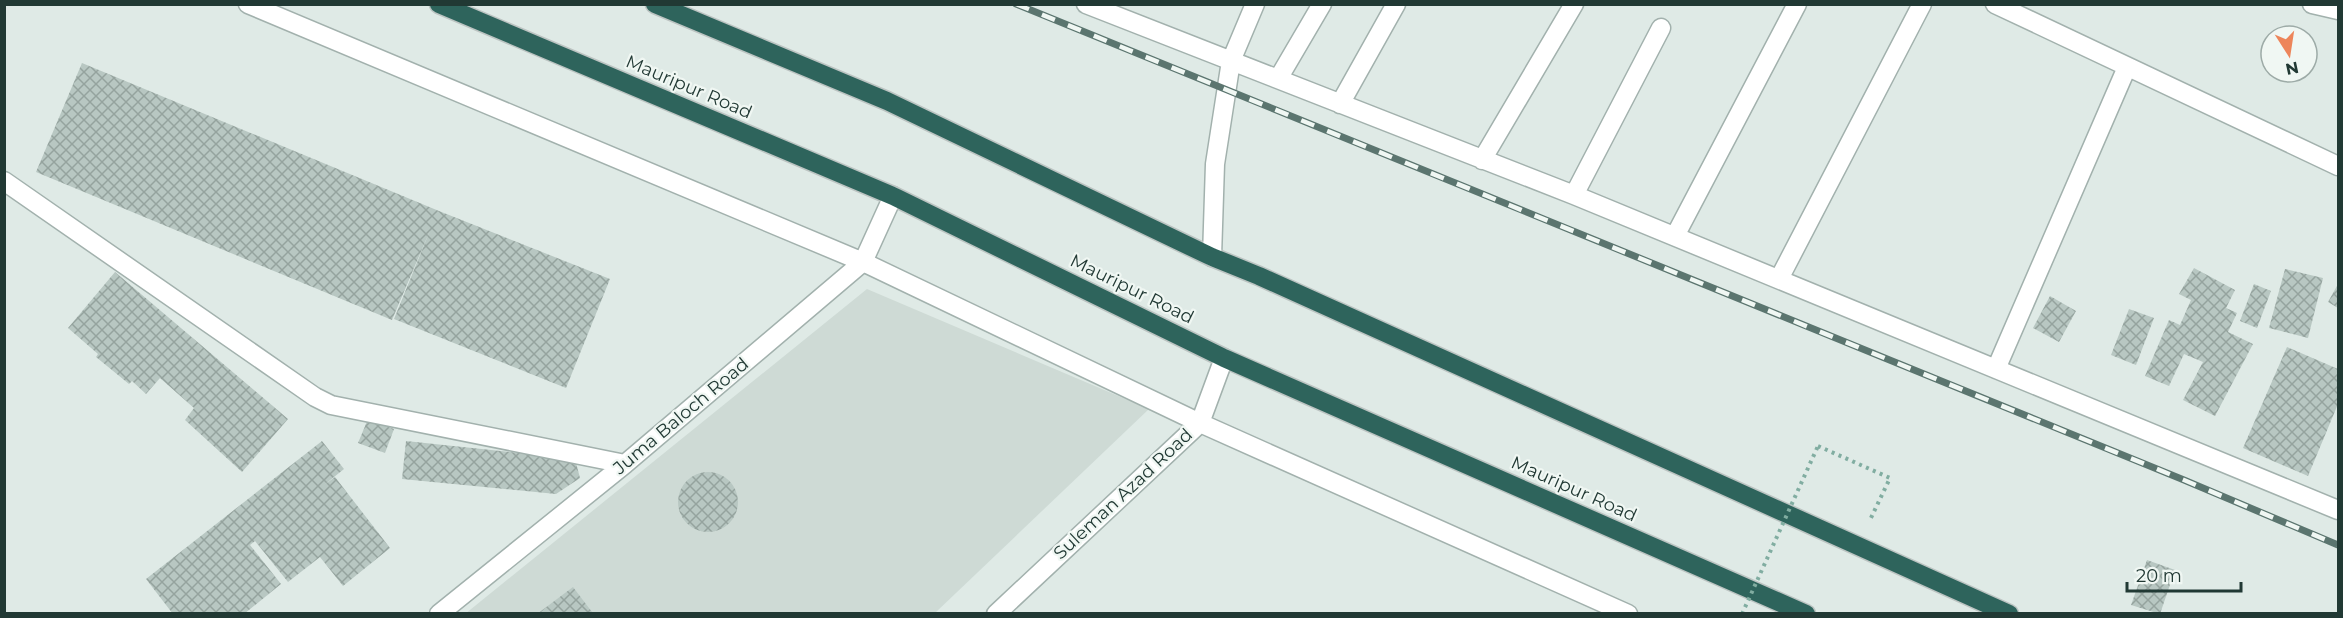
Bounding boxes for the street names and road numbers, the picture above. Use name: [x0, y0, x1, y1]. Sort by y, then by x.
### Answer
street label: Mauripur Road: [623, 50, 755, 124]
street label: Mauripur Road: [1066, 249, 1198, 329]
street label: Juma Baloch Road: [608, 353, 753, 480]
street label: Suleman Azad Road: [1049, 424, 1197, 564]
street label: Mauripur Road: [1508, 451, 1640, 527]

